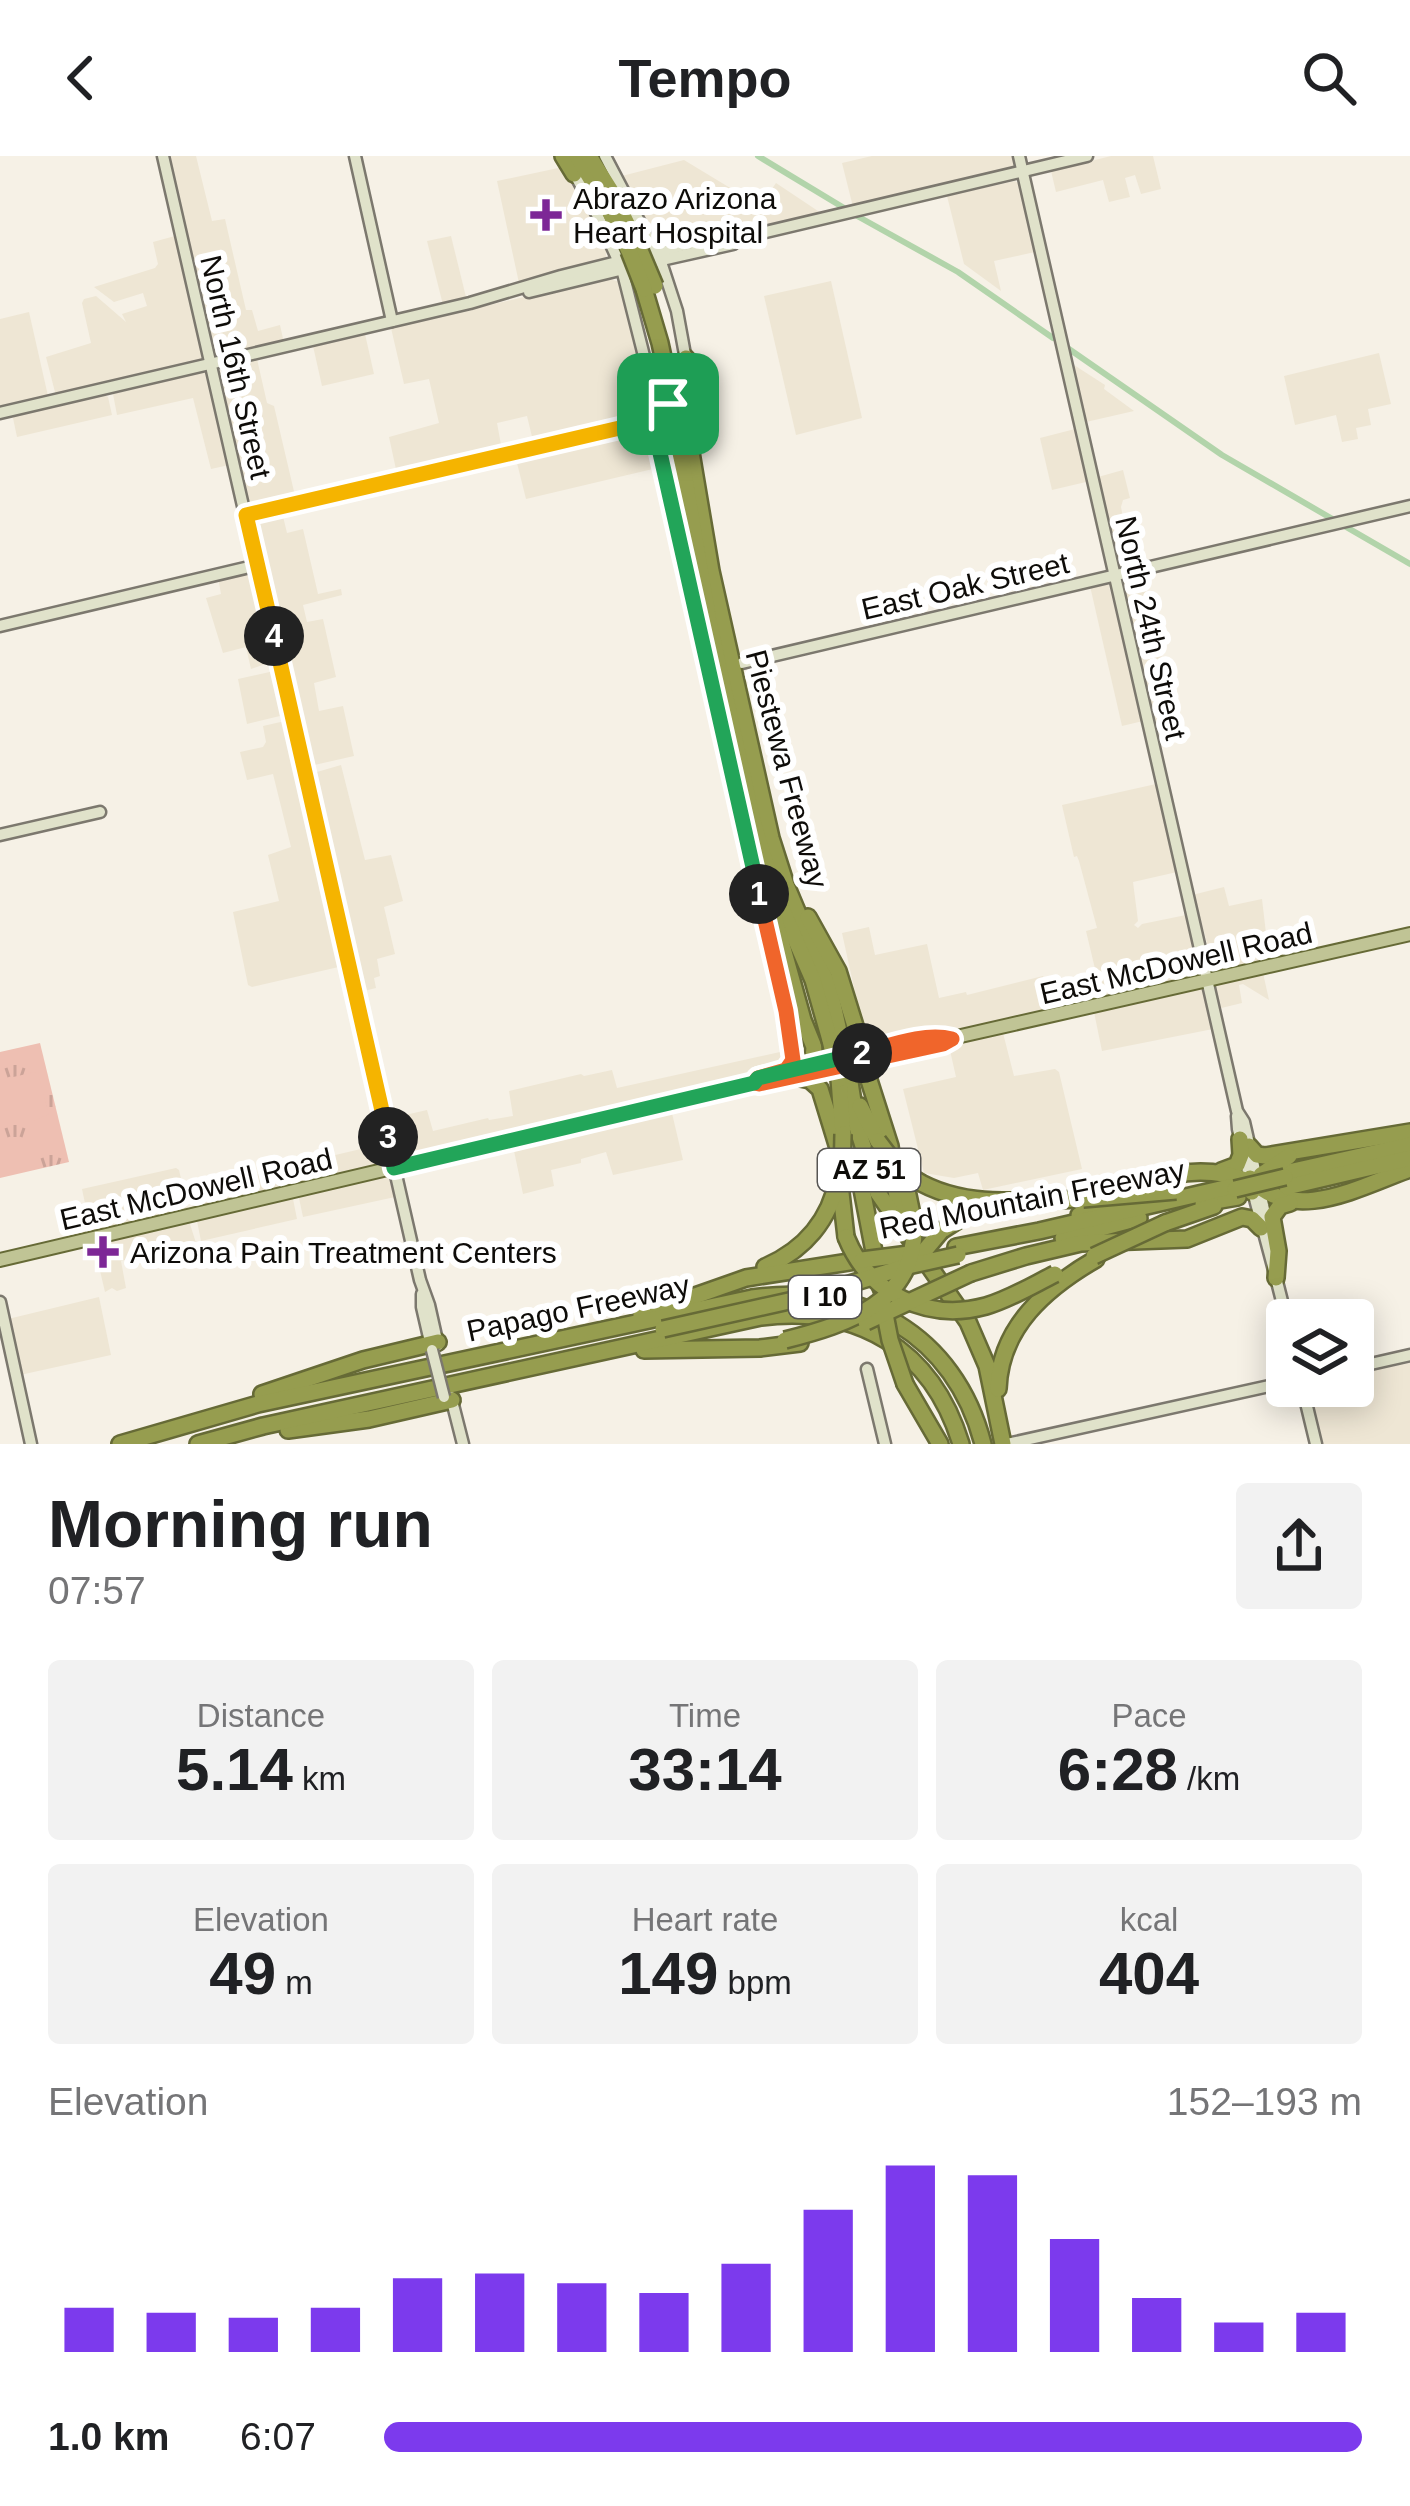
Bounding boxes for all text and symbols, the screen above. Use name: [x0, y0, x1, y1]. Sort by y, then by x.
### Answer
icon: back: [48, 45, 114, 111]
icon: search: [1296, 45, 1362, 111]
text: Tempo: [619, 48, 792, 108]
place label: Abrazo Arizona Heart Hospital: [573, 182, 777, 249]
marker: Abrazo Arizona Heart Hospital: [530, 199, 562, 231]
street label: North 16th Street: [194, 252, 278, 483]
pin: [617, 353, 719, 455]
icon: arrive: [635, 371, 701, 437]
street label: North 24th Street: [1109, 513, 1193, 744]
street label: East Oak Street: [858, 546, 1073, 626]
pin: 4: [244, 606, 304, 666]
text: 4: [265, 617, 283, 654]
street label: Piestewa Freeway: [739, 646, 835, 892]
pin: 1: [729, 864, 789, 924]
text: 1: [750, 875, 768, 912]
street label: East McDowell Road: [1037, 916, 1315, 1010]
pin: 2: [832, 1023, 892, 1083]
text: 2: [853, 1034, 871, 1071]
pin: 3: [358, 1107, 418, 1167]
text: 3: [379, 1118, 397, 1155]
street label: East McDowell Road: [57, 1142, 335, 1236]
road number: AZ 51: [818, 1149, 920, 1191]
street label: Red Mountain Freeway: [877, 1153, 1187, 1245]
marker: Arizona Pain Treatment Centers: [87, 1236, 119, 1268]
place label: Arizona Pain Treatment Centers: [130, 1236, 557, 1269]
street label: Papago Freeway: [464, 1268, 692, 1348]
road number: I 10: [789, 1276, 861, 1318]
map controls: [1266, 1299, 1374, 1407]
button: layers: [1266, 1299, 1374, 1407]
button: share: [1236, 1483, 1362, 1609]
text: Morning run: [48, 1487, 433, 1561]
text: 07:57: [48, 1569, 146, 1612]
text: Distance: [197, 1697, 325, 1734]
text: Time: [669, 1697, 741, 1734]
text: Pace: [1111, 1697, 1187, 1734]
text: 5.14: [176, 1736, 293, 1803]
text: 33:14: [628, 1736, 782, 1803]
text: 6:28: [1058, 1736, 1178, 1803]
text: km: [293, 1760, 346, 1797]
text: /km: [1178, 1760, 1240, 1797]
text: Elevation: [193, 1901, 329, 1938]
text: Heart rate: [632, 1901, 778, 1938]
text: kcal: [1120, 1901, 1178, 1938]
text: 49: [209, 1940, 276, 2007]
text: 149: [618, 1940, 718, 2007]
text: 404: [1099, 1940, 1199, 2007]
text: m: [276, 1964, 313, 2001]
text: bpm: [718, 1964, 792, 2001]
text: Elevation: [48, 2080, 208, 2123]
text: 152–193 m: [1167, 2080, 1362, 2123]
text: 1.0 km: [48, 2415, 169, 2458]
text: 6:07: [240, 2415, 316, 2458]

